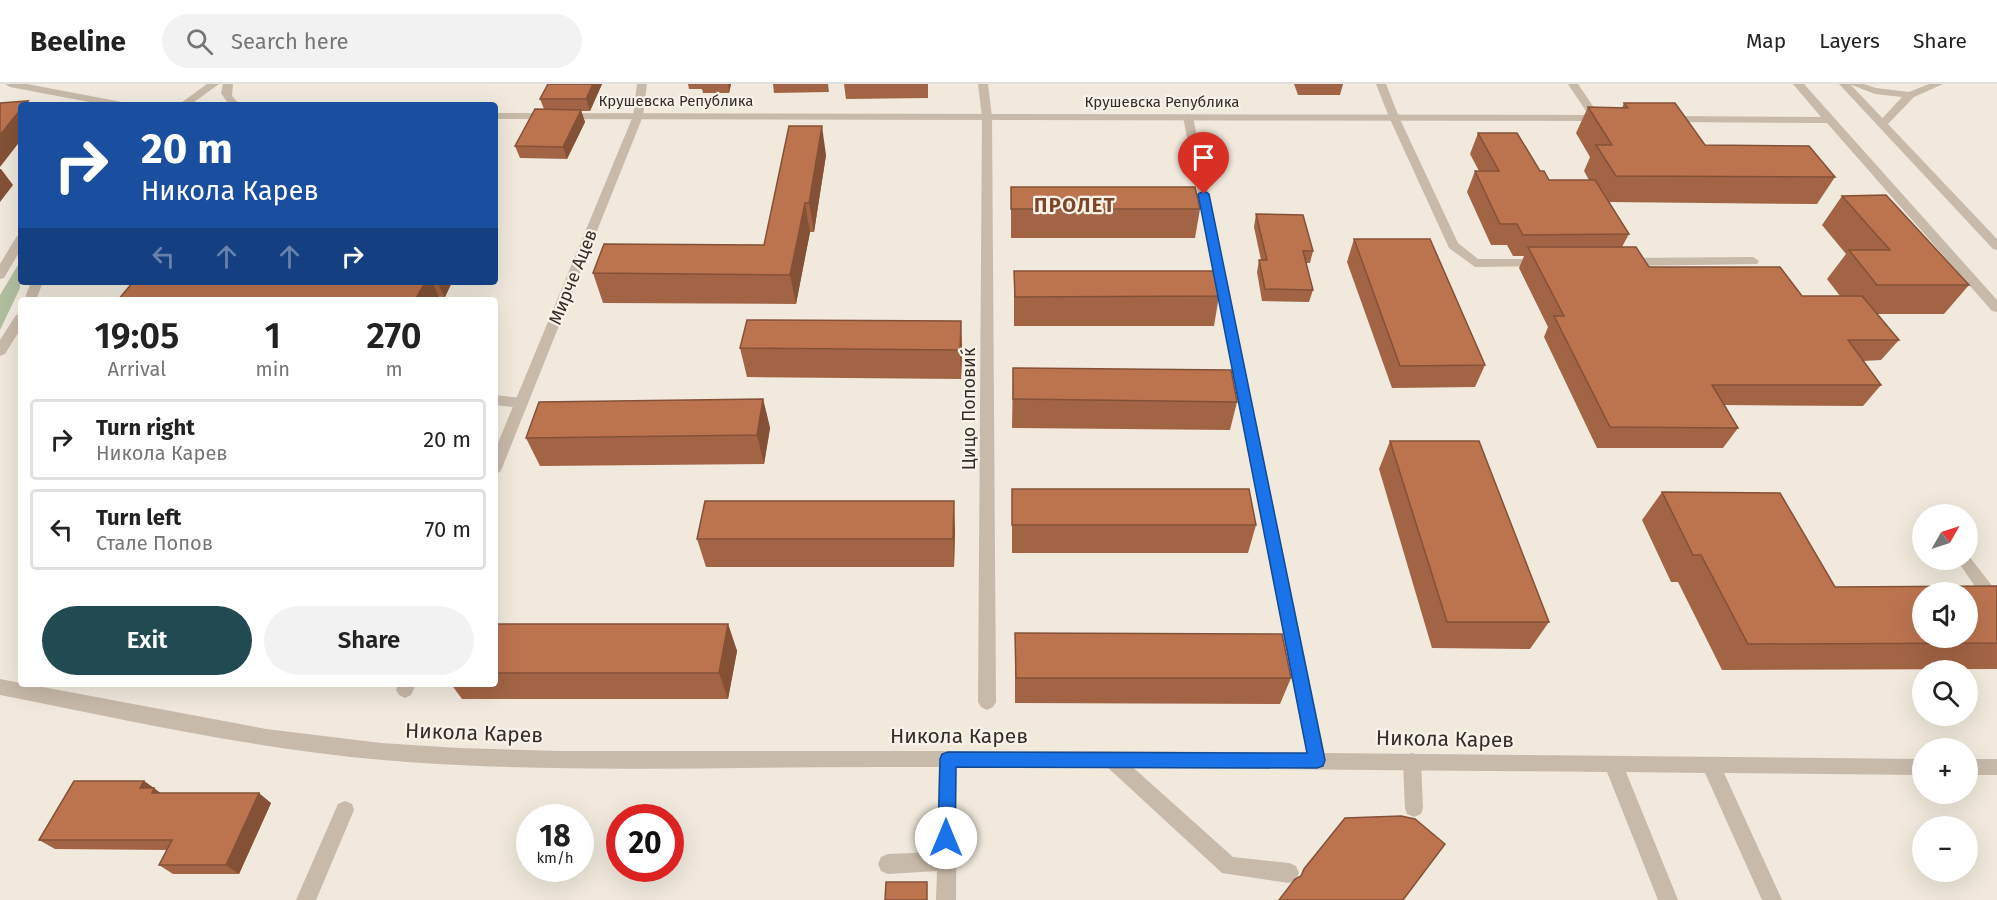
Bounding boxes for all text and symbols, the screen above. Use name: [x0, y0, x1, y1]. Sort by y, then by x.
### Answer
search box: [162, 14, 582, 68]
text: Beeline: [30, 25, 126, 58]
icon: search: [183, 25, 216, 58]
text: Search here: [231, 28, 349, 55]
text: Map: [1746, 28, 1786, 54]
text: Layers: [1819, 28, 1880, 54]
text: Share: [1913, 28, 1967, 54]
street label: Крушевска Република: [598, 92, 754, 110]
street label: Крушевска Република: [1084, 93, 1240, 111]
text: 20 m: [141, 124, 233, 174]
icon: right: [42, 126, 120, 204]
pin: [1178, 132, 1229, 194]
icon: arrive: [1187, 141, 1220, 174]
text: Никола Карев: [141, 175, 319, 207]
district label: ПРОЛЕТ: [1034, 193, 1116, 217]
street label: Мирче Ацев: [544, 226, 602, 328]
icon: left: [147, 240, 180, 273]
icon: ahead: [210, 240, 243, 273]
icon: ahead: [273, 240, 306, 273]
icon: right: [336, 240, 369, 273]
text: 19:05: [94, 314, 179, 358]
text: 1: [265, 314, 281, 358]
text: 270: [366, 314, 422, 358]
street label: Цицо Поповиќ: [958, 347, 980, 470]
text: Arrival: [107, 357, 166, 381]
text: min: [256, 357, 290, 381]
text: m: [385, 357, 403, 381]
text: Turn right: [96, 414, 195, 441]
icon: right: [45, 423, 78, 456]
text: 20 m: [423, 426, 471, 453]
text: Никола Карев: [96, 441, 228, 465]
text: Turn left: [96, 504, 181, 531]
north arrow: [1912, 504, 1978, 570]
map controls: [1912, 504, 1978, 882]
icon: left: [45, 513, 78, 546]
text: 70 m: [425, 516, 471, 543]
text: Стале Попов: [96, 531, 213, 555]
button: sound: [1912, 582, 1978, 648]
button: Exit: [42, 606, 252, 675]
button: Share: [264, 606, 474, 675]
button: search: [1912, 660, 1978, 726]
street label: Никола Карев: [405, 718, 543, 748]
street label: Никола Карев: [890, 723, 1028, 749]
street label: Никола Карев: [1376, 725, 1514, 753]
button: +: [1912, 738, 1978, 804]
speed limit sign: 20: [606, 804, 684, 882]
position arrow: [914, 806, 978, 870]
button: −: [1912, 816, 1978, 882]
text: 18: [539, 818, 571, 854]
text: km/h: [536, 849, 574, 867]

